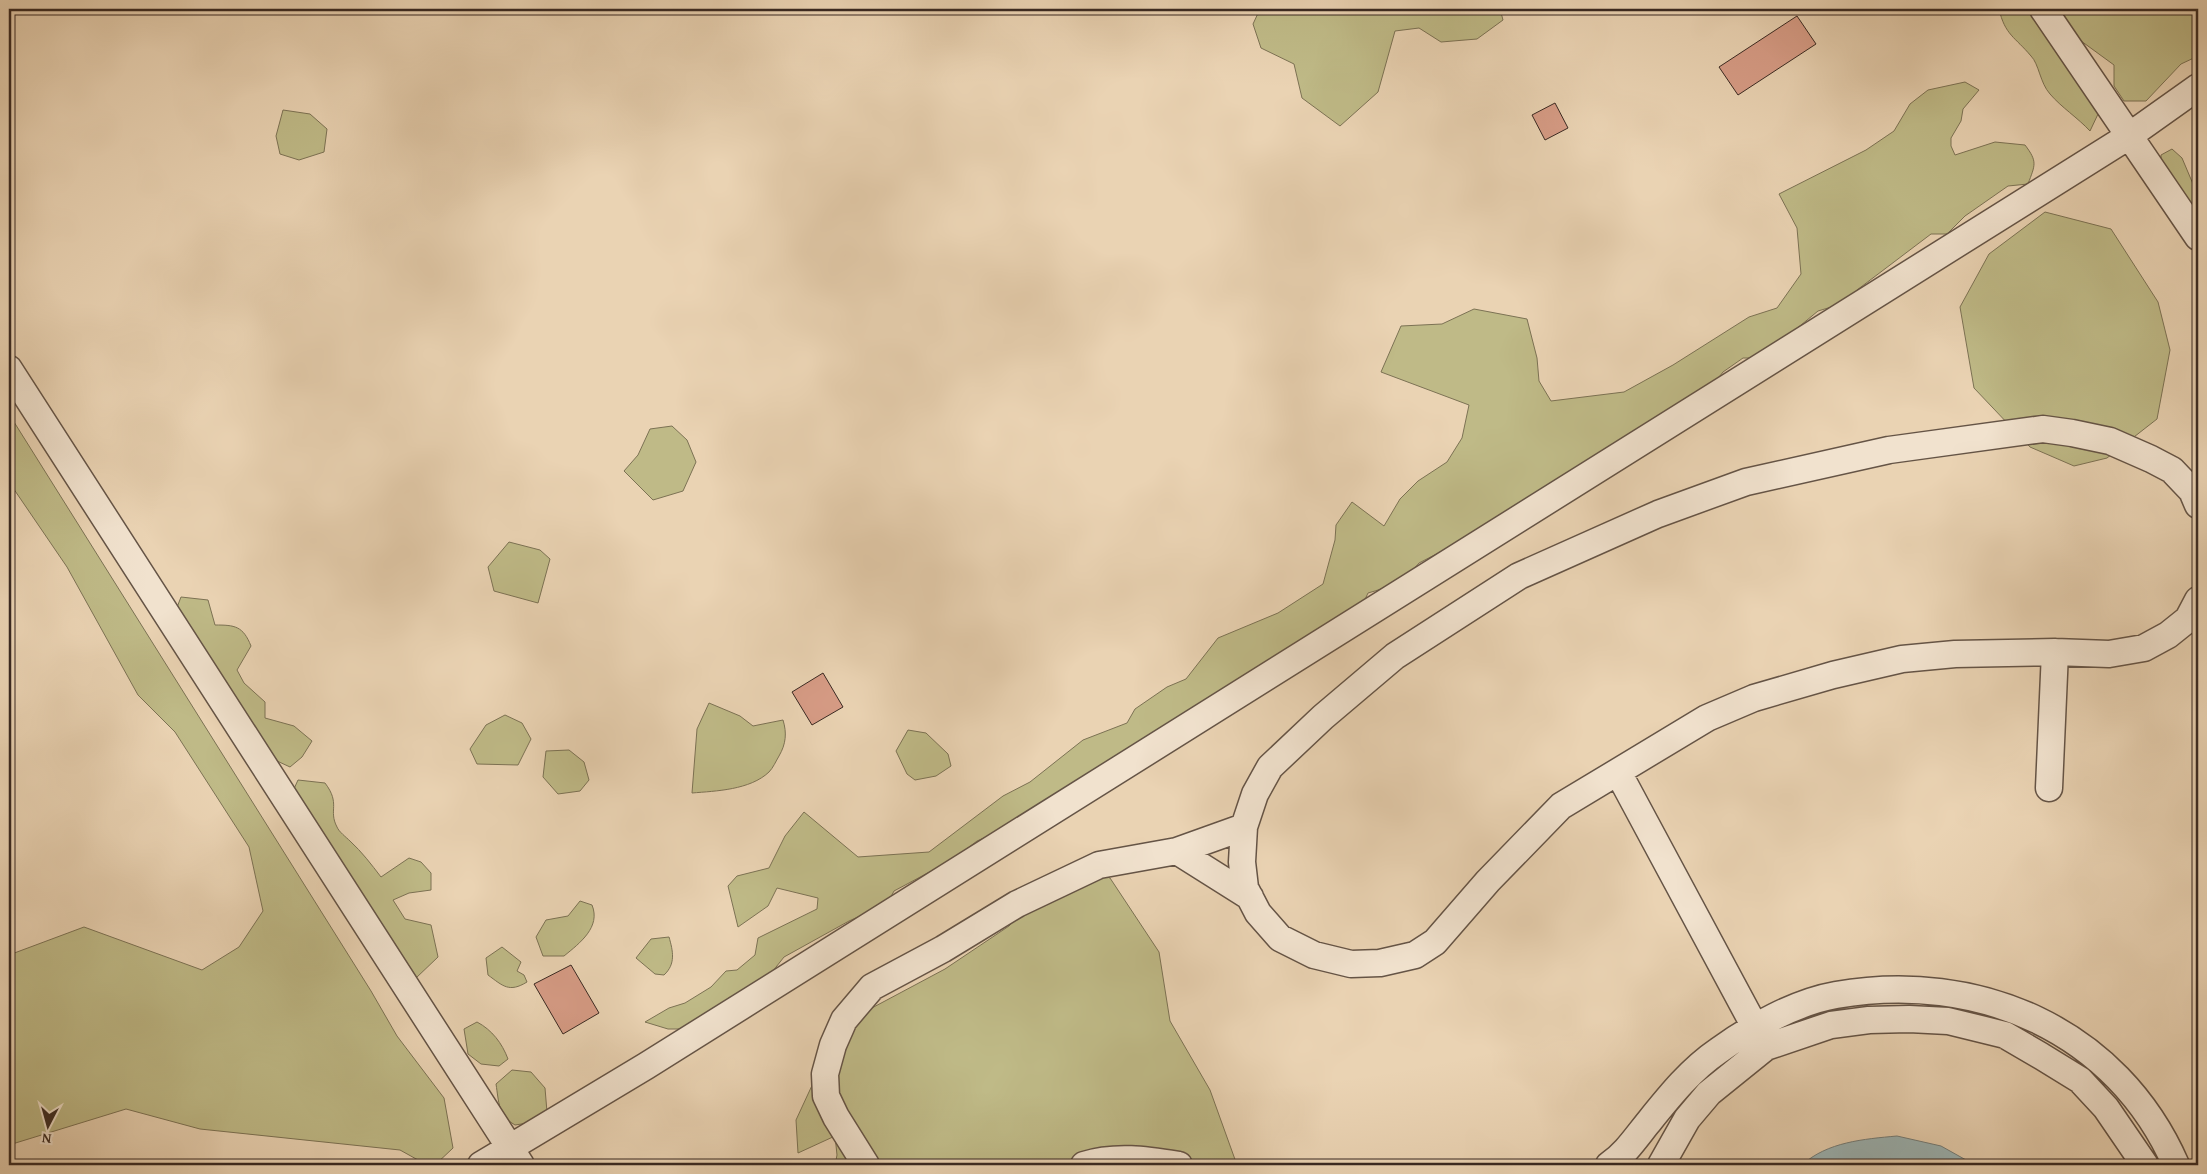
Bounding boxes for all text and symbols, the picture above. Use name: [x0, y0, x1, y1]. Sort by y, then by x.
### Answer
north arrow: [22, 1102, 72, 1152]
text: N: [40, 1128, 52, 1149]

